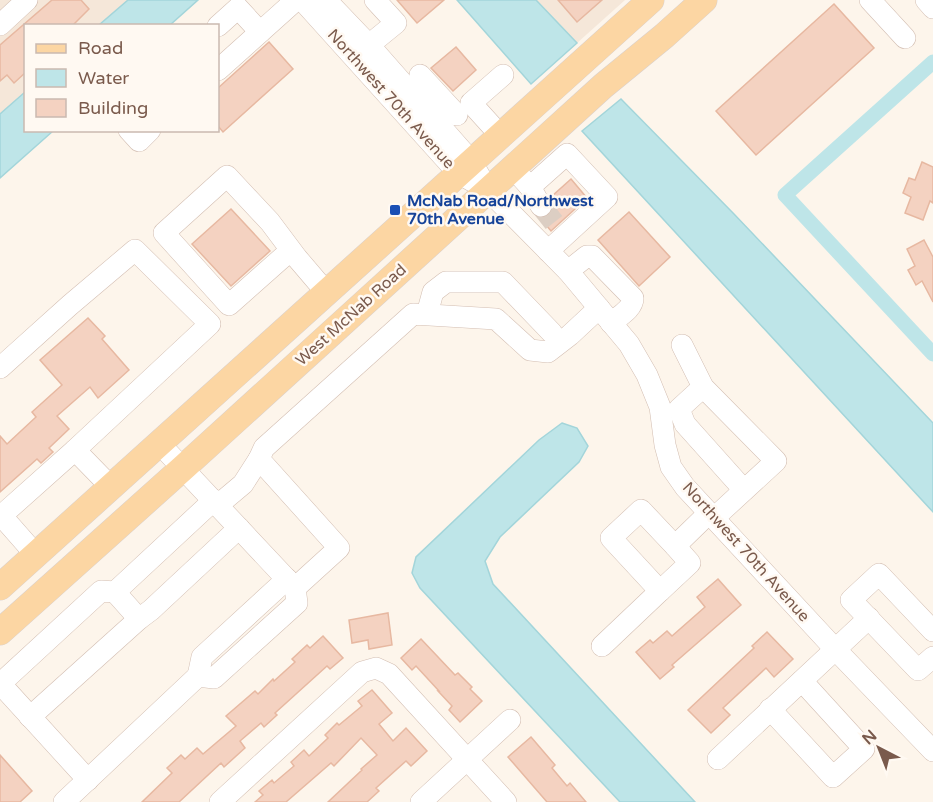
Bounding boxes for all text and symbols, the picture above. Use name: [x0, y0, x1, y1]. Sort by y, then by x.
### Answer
legend: [24, 24, 219, 132]
street label: Northwest 70th Avenue: [323, 25, 459, 173]
text: Road: [78, 37, 123, 59]
text: Water: [78, 67, 129, 89]
text: Building: [78, 97, 148, 119]
place label: McNab Road/Northwest 70th Avenue: [407, 191, 595, 229]
marker: McNab Road/Northwest 70th Avenue: [388, 203, 402, 217]
street label: West McNab Road: [291, 260, 411, 370]
street label: Northwest 70th Avenue: [678, 478, 814, 626]
north arrow: [849, 718, 909, 778]
text: N: [858, 726, 881, 749]

